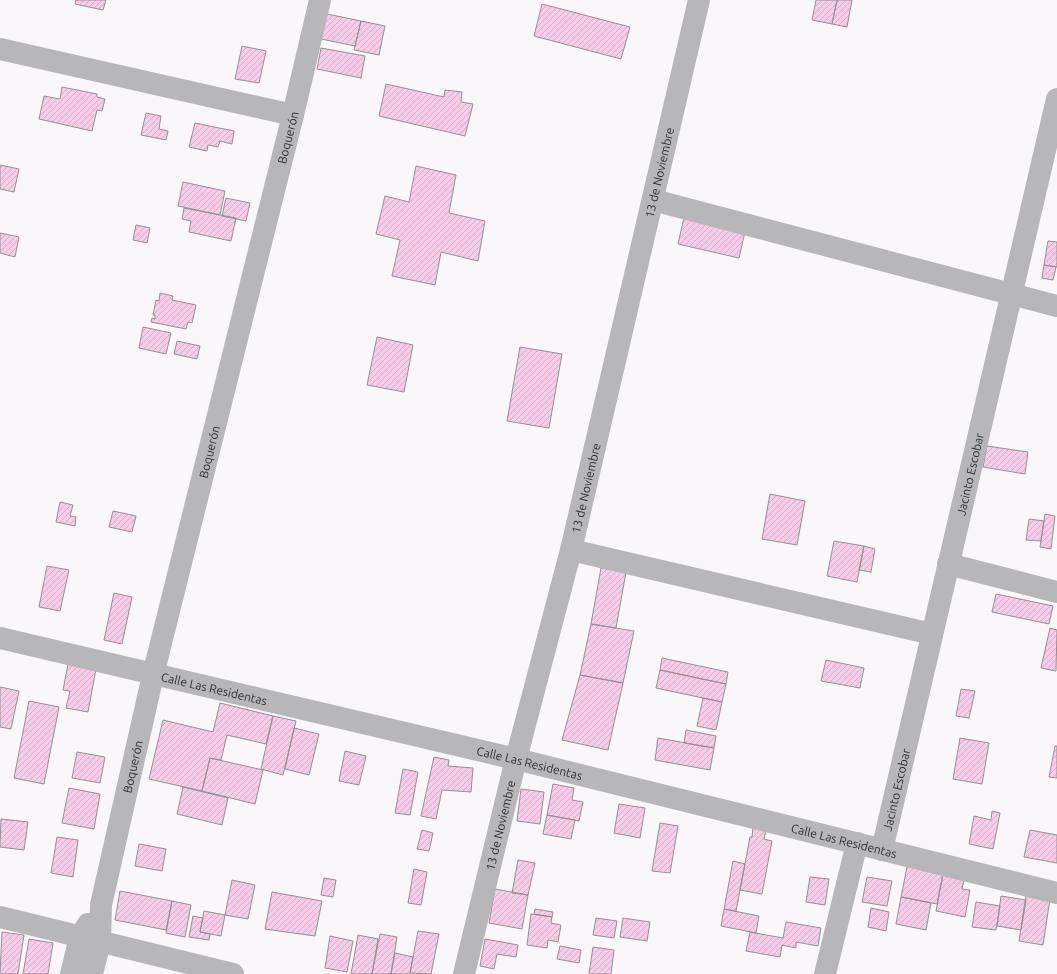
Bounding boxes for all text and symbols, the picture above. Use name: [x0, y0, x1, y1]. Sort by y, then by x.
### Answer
street label: Boquerón: [275, 110, 300, 165]
street label: 13 de Noviembre: [642, 126, 676, 219]
street label: Boquerón: [196, 424, 222, 479]
street label: Jacinto Escobar: [954, 431, 986, 517]
street label: 13 de Noviembre: [569, 442, 602, 534]
street label: Calle Las Residentas: [160, 670, 268, 707]
street label: Boquerón: [120, 739, 145, 794]
street label: Calle Las Residentas: [475, 744, 584, 782]
street label: Jacinto Escobar: [880, 747, 912, 832]
street label: 13 de Noviembre: [483, 779, 517, 872]
street label: Calle Las Residentas: [790, 821, 898, 860]

